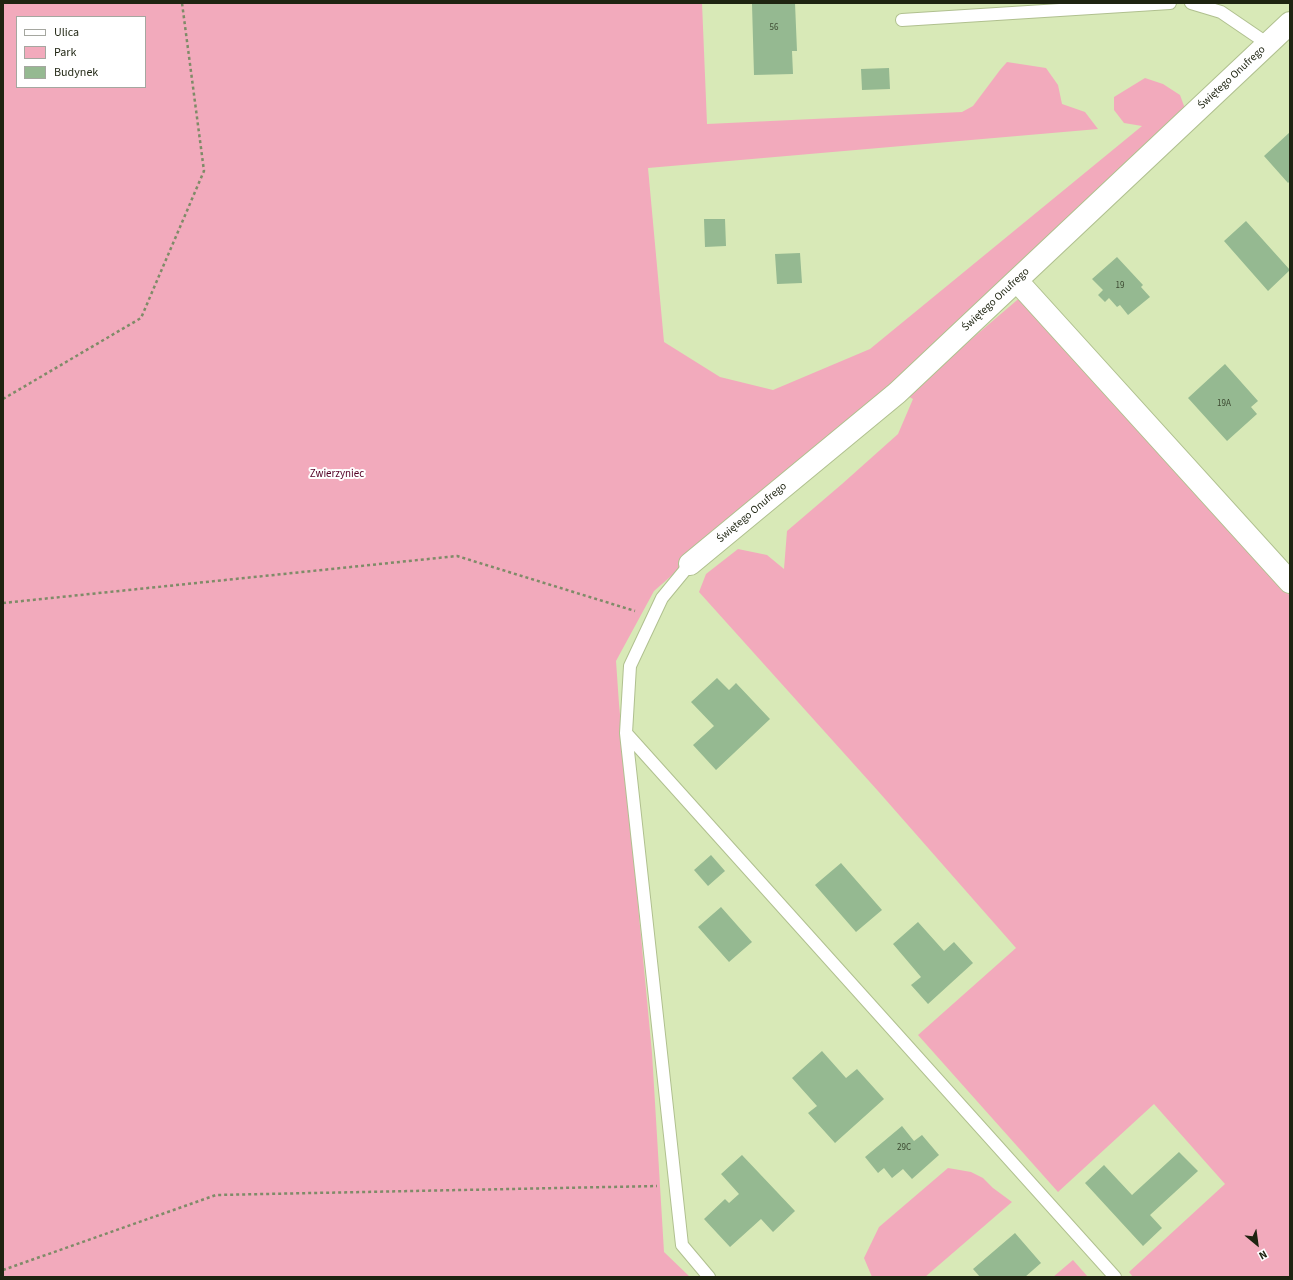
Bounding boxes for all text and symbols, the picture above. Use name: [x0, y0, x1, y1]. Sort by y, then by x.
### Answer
legend: [16, 16, 146, 88]
house number: 56: [770, 23, 778, 33]
text: Ulica: [54, 24, 79, 41]
street label: Świętego Onufrego: [1196, 43, 1268, 113]
text: Park: [54, 44, 76, 61]
text: Budynek: [54, 64, 98, 81]
street label: Świętego Onufrego: [960, 265, 1032, 335]
house number: 19: [1116, 281, 1124, 291]
house number: 19A: [1217, 399, 1231, 409]
park label: Zwierzyniec: [310, 468, 364, 482]
street label: Świętego Onufrego: [714, 480, 790, 546]
house number: 29C: [897, 1143, 911, 1153]
north arrow: [1237, 1224, 1277, 1264]
text: N: [1256, 1247, 1270, 1263]

